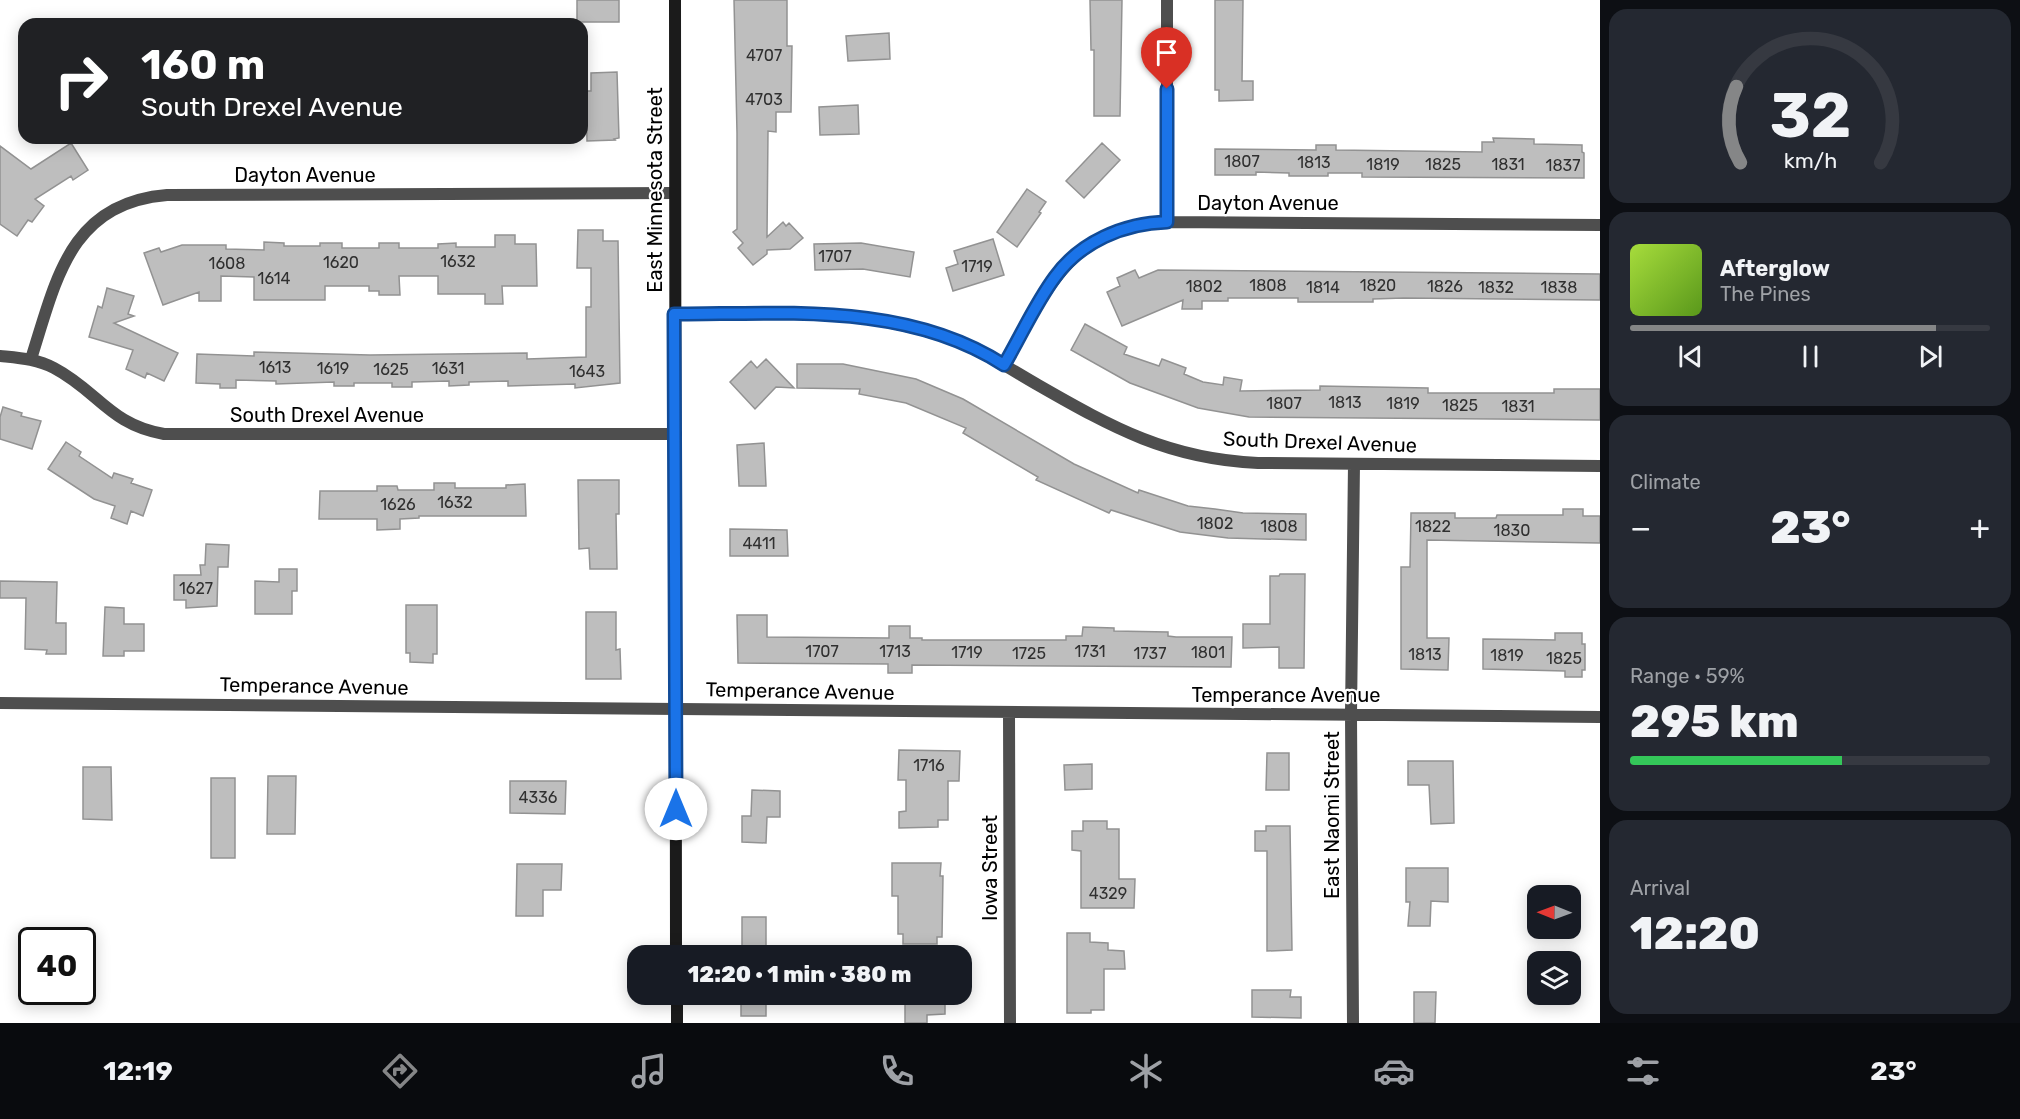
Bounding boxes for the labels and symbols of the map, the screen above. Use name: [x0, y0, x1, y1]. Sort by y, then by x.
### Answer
pin: [1141, 27, 1192, 89]
house number: 4707: [746, 46, 782, 65]
street label: East Minnesota Street: [643, 87, 667, 293]
house number: 4703: [745, 90, 783, 109]
house number: 1807: [1224, 152, 1260, 171]
house number: 1813: [1297, 153, 1331, 172]
house number: 1819: [1366, 155, 1400, 174]
house number: 1825: [1425, 155, 1461, 174]
house number: 1831: [1491, 155, 1525, 174]
house number: 1837: [1546, 156, 1580, 175]
street label: Dayton Avenue: [234, 163, 376, 187]
street label: Dayton Avenue: [1197, 191, 1339, 215]
house number: 1707: [818, 247, 852, 266]
house number: 1632: [440, 252, 476, 271]
house number: 1620: [323, 253, 359, 272]
house number: 1608: [209, 254, 245, 273]
house number: 1719: [961, 257, 993, 276]
house number: 1614: [258, 269, 291, 288]
house number: 1808: [1249, 276, 1287, 295]
house number: 1820: [1360, 276, 1396, 295]
house number: 1802: [1186, 277, 1222, 296]
house number: 1826: [1427, 277, 1463, 296]
house number: 1814: [1306, 278, 1340, 297]
house number: 1832: [1478, 278, 1514, 297]
house number: 1838: [1541, 278, 1577, 297]
house number: 1613: [259, 358, 291, 377]
house number: 1619: [317, 359, 349, 378]
house number: 1631: [432, 359, 464, 378]
house number: 1625: [373, 360, 409, 379]
house number: 1643: [569, 362, 605, 381]
house number: 1813: [1328, 393, 1362, 412]
house number: 1807: [1266, 394, 1302, 413]
house number: 1819: [1386, 394, 1420, 413]
house number: 1825: [1442, 396, 1478, 415]
house number: 1831: [1501, 397, 1535, 416]
street label: South Drexel Avenue: [230, 403, 424, 427]
street label: South Drexel Avenue: [1223, 427, 1417, 457]
house number: 1632: [437, 493, 473, 512]
house number: 1626: [380, 495, 416, 514]
house number: 1802: [1197, 514, 1233, 533]
house number: 1808: [1260, 517, 1298, 536]
house number: 1822: [1415, 517, 1451, 536]
house number: 1830: [1494, 521, 1530, 540]
house number: 4411: [742, 534, 776, 553]
house number: 1627: [179, 579, 213, 598]
house number: 1707: [805, 642, 839, 661]
house number: 1713: [879, 642, 911, 661]
house number: 1731: [1074, 642, 1106, 661]
house number: 1719: [951, 643, 983, 662]
house number: 1801: [1191, 643, 1225, 662]
house number: 1725: [1012, 644, 1046, 663]
house number: 1737: [1134, 644, 1166, 663]
house number: 1813: [1408, 645, 1442, 664]
house number: 1819: [1490, 646, 1524, 665]
house number: 1825: [1546, 649, 1582, 668]
street label: Temperance Avenue: [219, 672, 409, 700]
street label: Temperance Avenue: [705, 677, 895, 705]
street label: Temperance Avenue: [1191, 683, 1381, 707]
street label: East Naomi Street: [1320, 731, 1344, 899]
house number: 1716: [913, 756, 945, 775]
position arrow: [644, 777, 708, 841]
house number: 4336: [519, 788, 558, 807]
street label: Iowa Street: [978, 815, 1002, 921]
house number: 4329: [1089, 884, 1127, 903]
north arrow: [1527, 885, 1581, 939]
speed limit sign: 40: [18, 927, 96, 1005]

